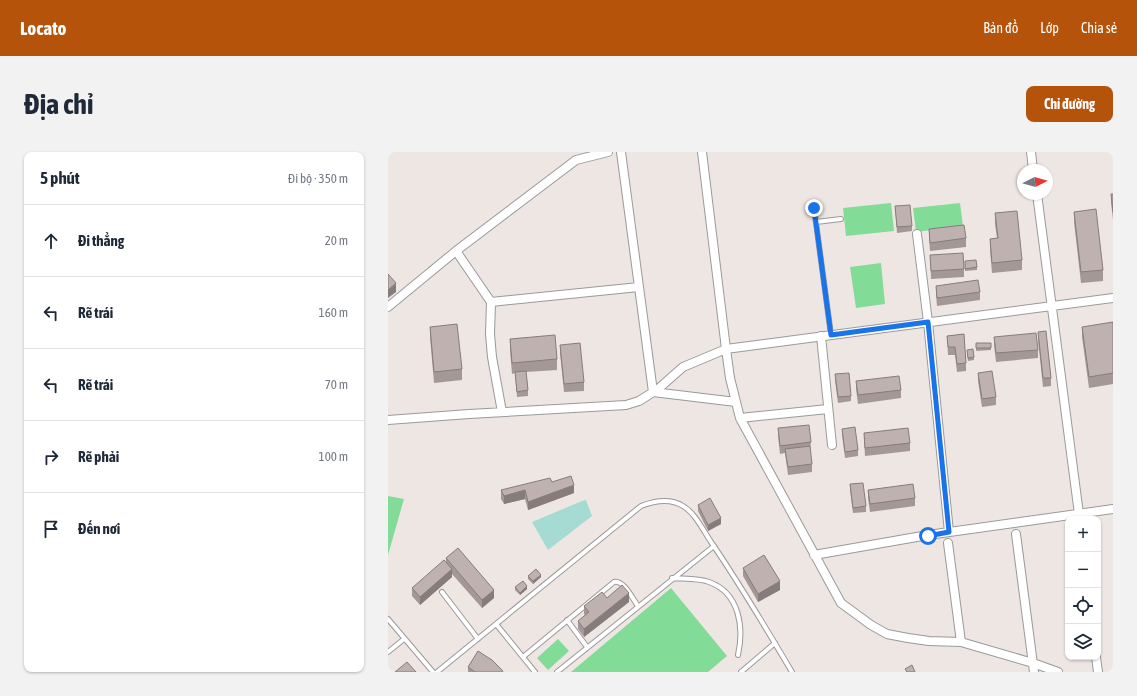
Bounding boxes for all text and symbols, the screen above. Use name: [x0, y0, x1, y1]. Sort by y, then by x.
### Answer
text: Locato: [20, 17, 66, 39]
text: Bản đồ: [983, 20, 1018, 36]
text: Lớp: [1040, 20, 1059, 36]
text: Chia sẻ: [1081, 20, 1117, 36]
button: Chỉ đường: [1026, 86, 1113, 122]
text: Địa chỉ: [24, 88, 93, 120]
north arrow: [1017, 164, 1053, 200]
text: 5 phút: [40, 168, 80, 188]
text: Đi bộ · 350 m: [288, 171, 348, 186]
route end: [805, 199, 823, 217]
icon: ahead: [40, 230, 62, 252]
text: Đi thẳng: [78, 232, 124, 249]
text: 20 m: [325, 233, 348, 248]
icon: left: [40, 302, 62, 324]
text: Rẽ trái: [78, 304, 113, 321]
text: 160 m: [319, 305, 348, 320]
icon: left: [40, 374, 62, 396]
text: Rẽ trái: [78, 376, 113, 393]
text: 70 m: [325, 377, 348, 392]
icon: right: [40, 446, 62, 468]
text: Rẽ phải: [78, 448, 119, 465]
text: 100 m: [319, 449, 348, 464]
map controls: [1065, 516, 1101, 660]
button: +: [1065, 516, 1101, 552]
icon: arrive: [40, 518, 62, 540]
text: Đến nơi: [78, 520, 120, 537]
route start: [919, 527, 937, 545]
button: −: [1065, 552, 1101, 588]
button: locate: [1065, 588, 1101, 624]
button: layers: [1065, 624, 1101, 660]

